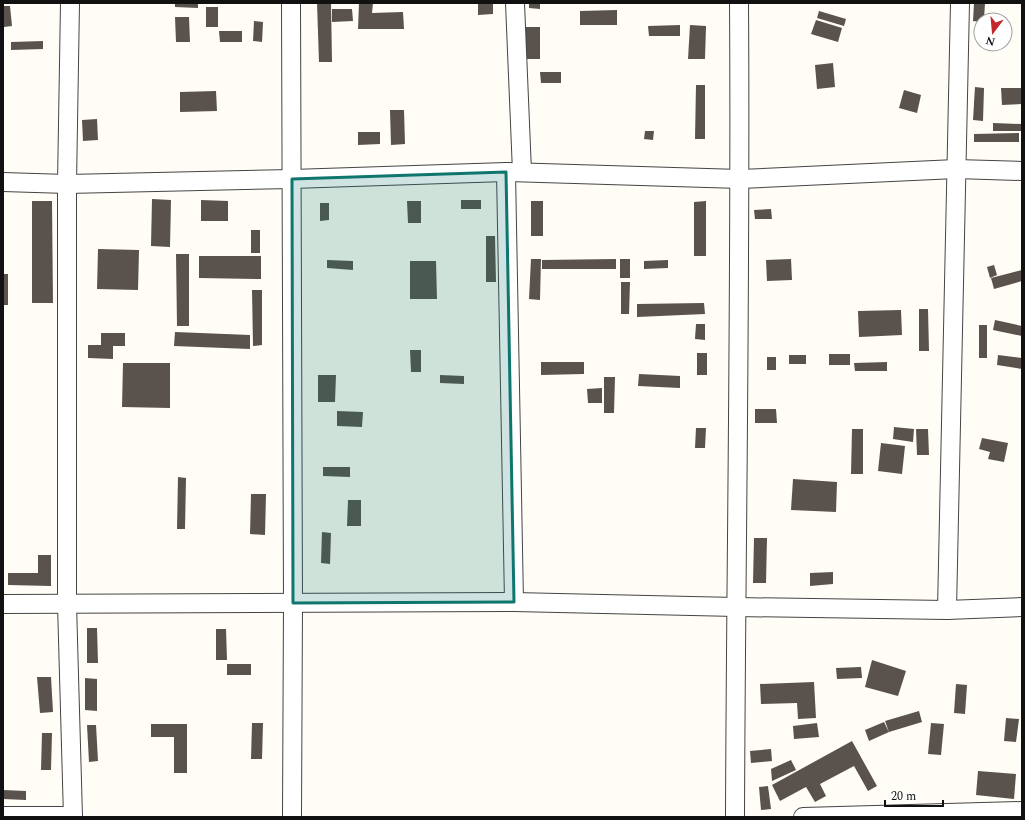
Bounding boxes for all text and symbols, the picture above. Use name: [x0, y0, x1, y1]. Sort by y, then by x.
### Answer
north arrow: [973, 12, 1013, 52]
text: N: [984, 32, 997, 51]
scale bar: [885, 782, 943, 808]
text: 20 m: [891, 787, 916, 806]

